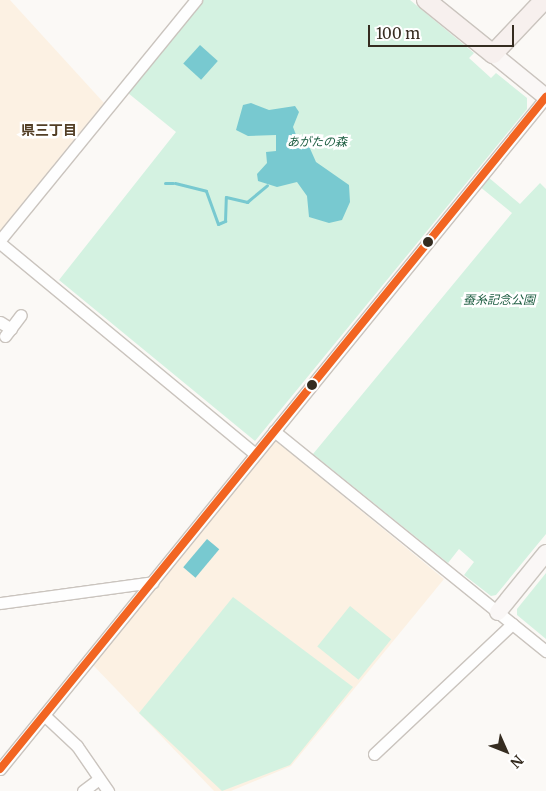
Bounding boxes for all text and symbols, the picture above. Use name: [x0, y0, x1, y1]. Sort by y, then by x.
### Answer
scale bar: [371, 15, 517, 47]
text: 100 m: [376, 24, 420, 43]
district label: 県三丁目: [21, 122, 77, 138]
park label: あがたの森: [287, 135, 347, 149]
unlabelled marker: [423, 237, 433, 247]
park label: 蚕糸記念公園: [463, 293, 535, 307]
unlabelled marker: [307, 380, 317, 390]
north arrow: [481, 726, 531, 776]
text: N: [506, 751, 527, 772]

